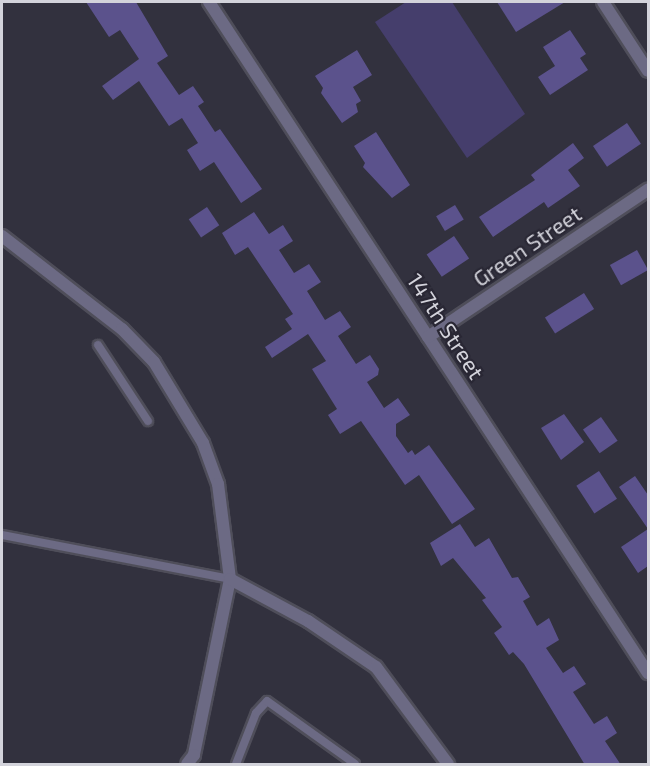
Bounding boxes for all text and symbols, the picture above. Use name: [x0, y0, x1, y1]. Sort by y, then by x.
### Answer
street label: Green Street: [468, 200, 586, 292]
street label: 147th Street: [402, 268, 490, 384]

